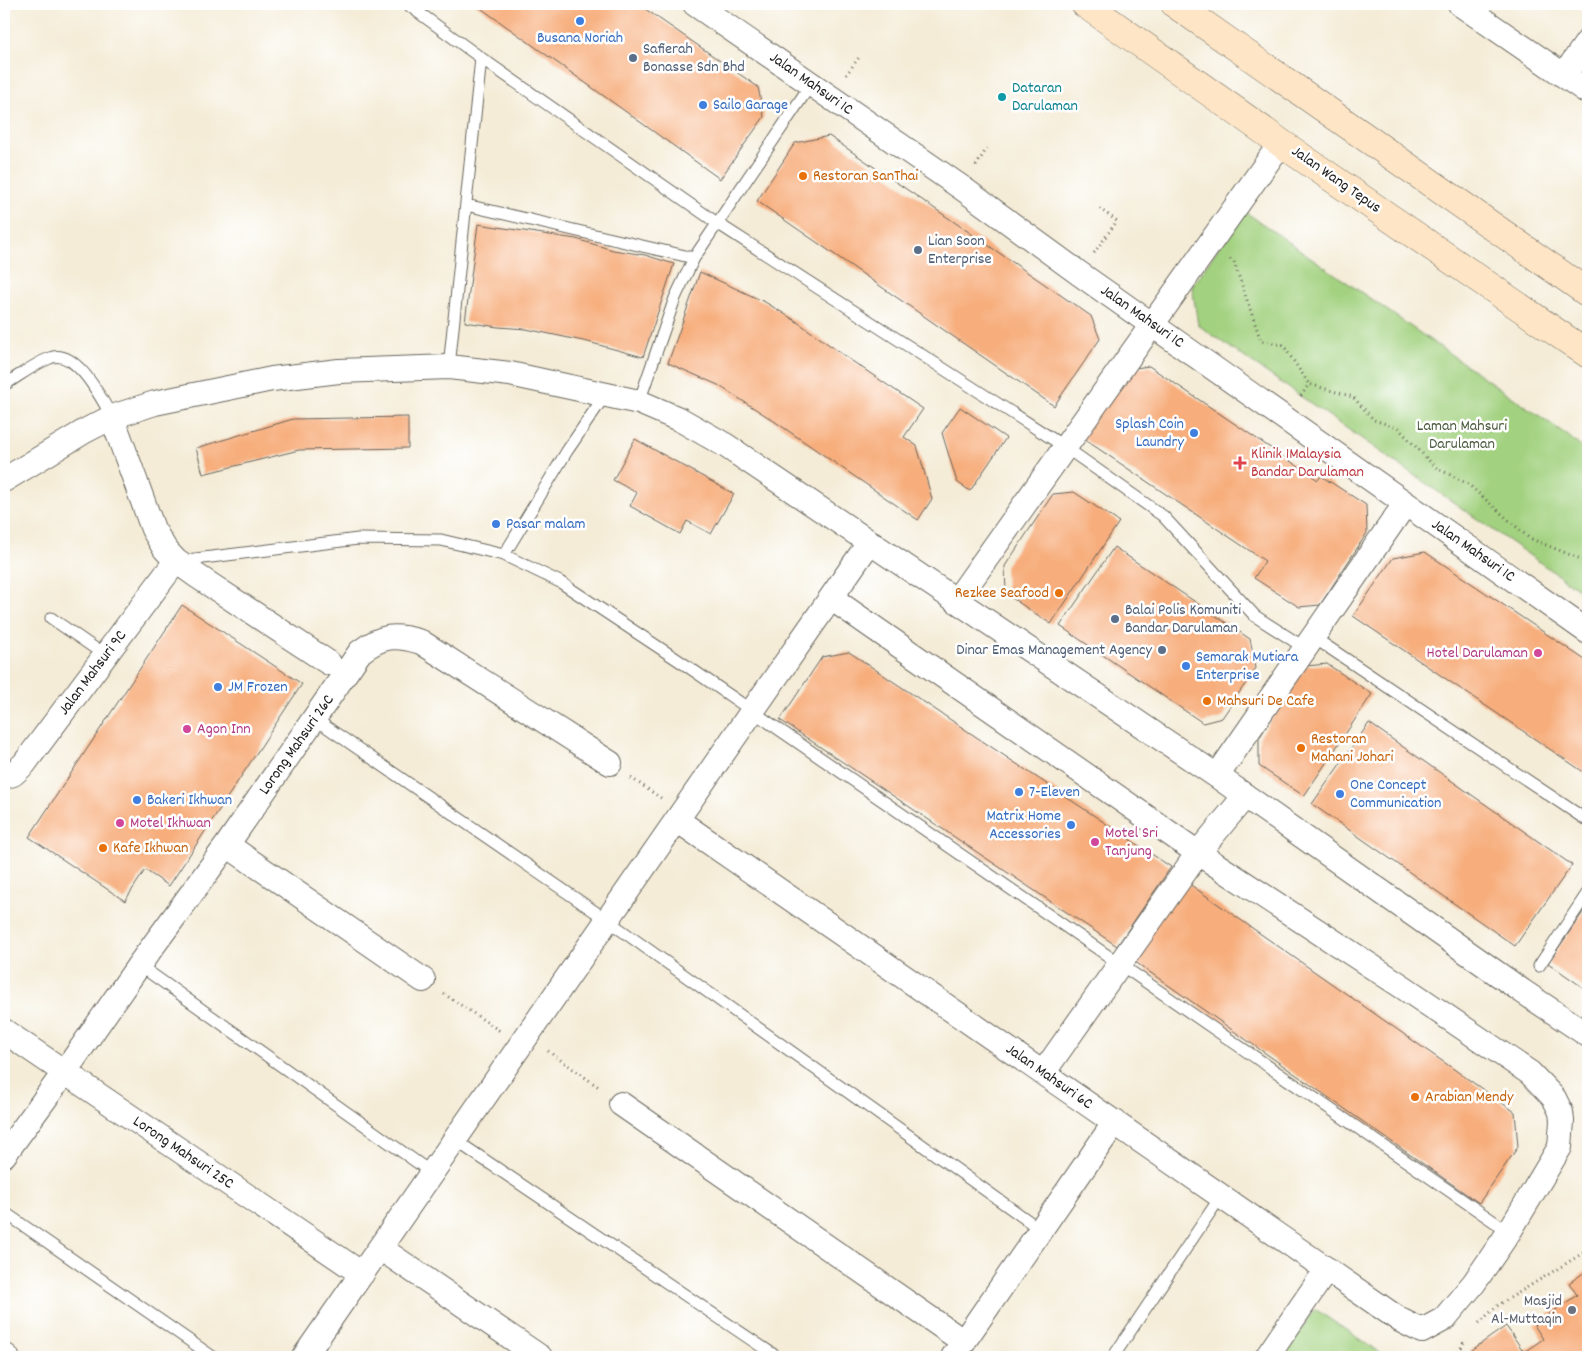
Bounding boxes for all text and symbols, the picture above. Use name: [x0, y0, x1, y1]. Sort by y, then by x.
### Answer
marker: Busana Noriah: [574, 15, 586, 27]
place label: Busana Noriah: [537, 27, 623, 50]
place label: Safierah Bonasse Sdn Bhd: [643, 38, 745, 79]
street label: Jalan Mahsuri 1C: [764, 47, 858, 121]
marker: Safierah Bonasse Sdn Bhd: [627, 52, 639, 64]
place label: Dataran Darulaman: [1012, 77, 1078, 118]
marker: Dataran Darulaman: [996, 91, 1008, 103]
place label: Sailo Garage: [713, 94, 788, 117]
marker: Sailo Garage: [697, 99, 709, 111]
street label: Jalan Wang Tepus: [1286, 140, 1386, 220]
place label: Restoran SanThai: [813, 165, 918, 188]
marker: Restoran SanThai: [797, 170, 809, 182]
place label: Lian Soon Enterprise: [928, 230, 992, 271]
marker: Lian Soon Enterprise: [912, 244, 924, 256]
street label: Jalan Mahsuri 1C: [1095, 280, 1189, 354]
place label: Splash Coin Laundry: [1115, 413, 1185, 454]
park label: Laman Mahsuri Darulaman: [1417, 415, 1507, 456]
marker: Splash Coin Laundry: [1188, 427, 1200, 439]
place label: Klinik 1Malaysia Bandar Darulaman: [1251, 443, 1364, 484]
marker: Klinik 1Malaysia Bandar Darulaman: [1233, 456, 1247, 470]
place label: Pasar malam: [506, 513, 585, 536]
street label: Jalan Mahsuri 1C: [1426, 514, 1520, 588]
marker: Pasar malam: [490, 518, 502, 530]
place label: Rezkee Seafood: [955, 582, 1049, 605]
marker: Rezkee Seafood: [1053, 587, 1065, 599]
place label: Balai Polis Komuniti Bandar Darulaman: [1125, 599, 1241, 640]
marker: Balai Polis Komuniti Bandar Darulaman: [1109, 613, 1121, 625]
street label: Jalan Mahsuri 9C: [53, 626, 133, 720]
place label: Dinar Emas Management Agency: [956, 639, 1153, 662]
place label: Hotel Darulaman: [1426, 642, 1528, 665]
marker: Dinar Emas Management Agency: [1156, 644, 1168, 656]
place label: Semarak Mutiara Enterprise: [1196, 646, 1299, 687]
marker: Hotel Darulaman: [1532, 647, 1544, 659]
marker: Semarak Mutiara Enterprise: [1180, 660, 1192, 672]
place label: JM Frozen: [228, 676, 288, 699]
marker: JM Frozen: [212, 681, 224, 693]
street label: Lorong Mahsuri 26C: [254, 690, 340, 800]
place label: Mahsuri De Cafe: [1217, 690, 1314, 713]
marker: Mahsuri De Cafe: [1201, 695, 1213, 707]
place label: Agon Inn: [197, 718, 251, 741]
marker: Agon Inn: [181, 723, 193, 735]
place label: Restoran Mahani Johari: [1311, 728, 1393, 769]
marker: Restoran Mahani Johari: [1295, 742, 1307, 754]
place label: One Concept Communication: [1350, 774, 1442, 815]
place label: 7-Eleven: [1029, 781, 1080, 804]
marker: 7-Eleven: [1013, 786, 1025, 798]
marker: One Concept Communication: [1334, 788, 1346, 800]
place label: Bakeri Ikhwan: [147, 789, 232, 812]
marker: Bakeri Ikhwan: [131, 794, 143, 806]
place label: Matrix Home Accessories: [986, 805, 1061, 846]
place label: Motel Ikhwan: [130, 812, 211, 835]
marker: Motel Ikhwan: [114, 817, 126, 829]
marker: Matrix Home Accessories: [1065, 819, 1077, 831]
place label: Motel Sri Tanjung: [1105, 822, 1158, 863]
marker: Motel Sri Tanjung: [1089, 836, 1101, 848]
place label: Kafe Ikhwan: [113, 837, 188, 860]
marker: Kafe Ikhwan: [97, 842, 109, 854]
street label: Jalan Mahsuri 6C: [1001, 1038, 1097, 1116]
place label: Arabian Mendy: [1425, 1086, 1514, 1109]
marker: Arabian Mendy: [1409, 1091, 1421, 1103]
street label: Lorong Mahsuri 25C: [128, 1111, 238, 1195]
place label: Masjid Al-Muttaqin: [1491, 1290, 1562, 1331]
marker: Masjid Al-Muttaqin: [1566, 1304, 1578, 1316]

